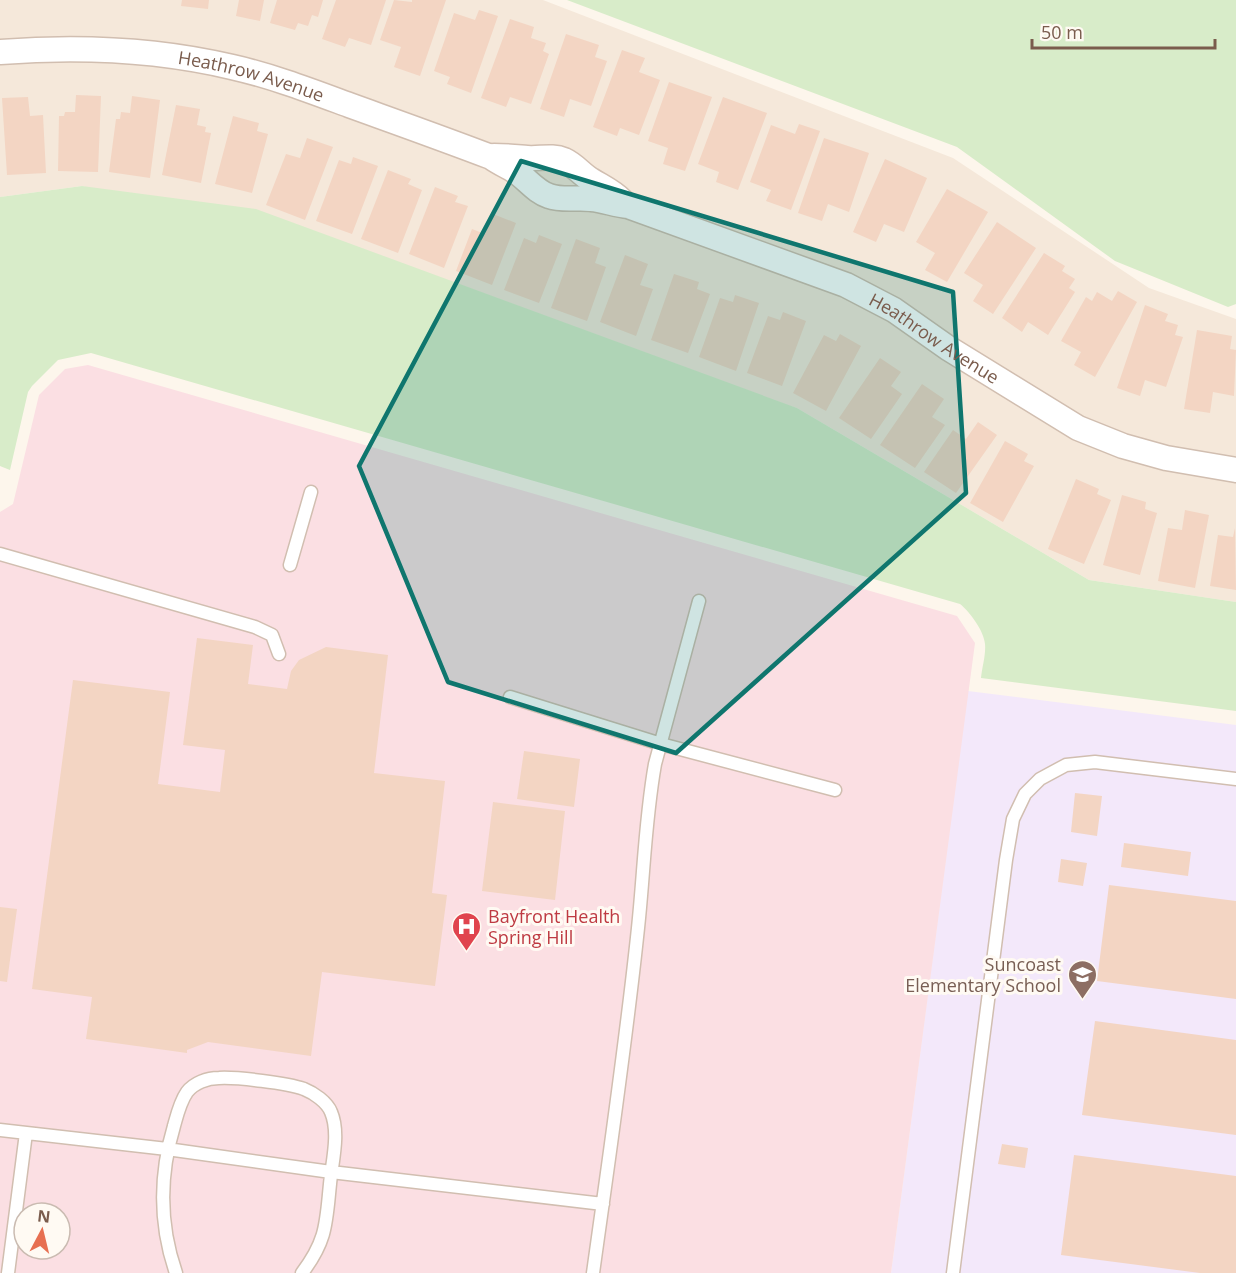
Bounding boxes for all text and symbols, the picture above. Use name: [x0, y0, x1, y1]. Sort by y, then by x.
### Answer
scale bar: [1032, 12, 1215, 50]
text: 50 m: [1041, 20, 1083, 44]
street label: Heathrow Avenue: [177, 45, 328, 107]
street label: Heathrow Avenue: [865, 287, 1004, 389]
place label: Bayfront Health Spring Hill: [488, 904, 620, 949]
hospital icon: Bayfront Health Spring Hill: [451, 910, 483, 952]
place label: Suncoast Elementary School: [905, 952, 1061, 997]
school or university icon: Suncoast Elementary School: [1066, 958, 1098, 1000]
north arrow: [12, 1201, 72, 1261]
text: N: [36, 1204, 52, 1228]

